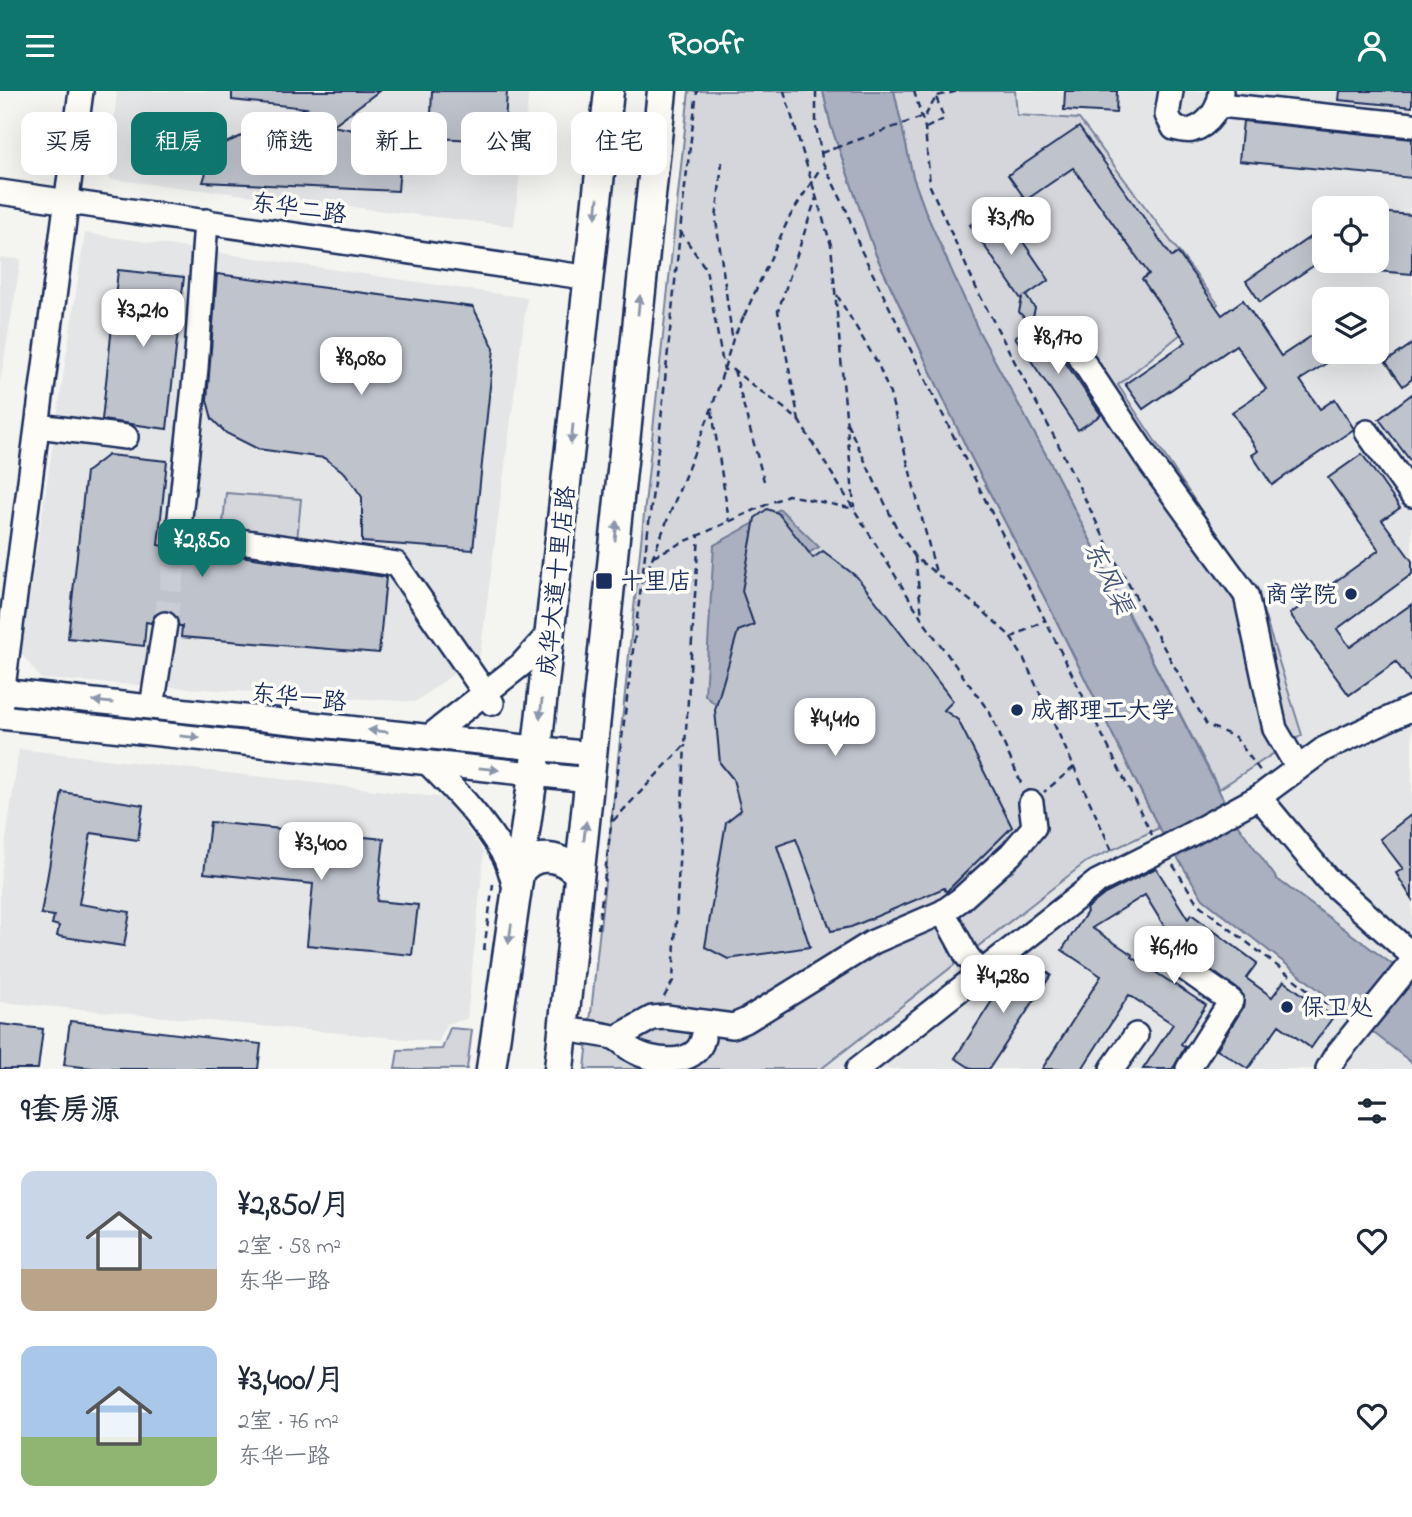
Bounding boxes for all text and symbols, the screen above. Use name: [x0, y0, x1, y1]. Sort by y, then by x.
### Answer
text: Roofr: [669, 22, 743, 69]
icon: menu: [21, 27, 59, 65]
icon: person: [1353, 27, 1391, 65]
chip: 买房: [21, 112, 117, 175]
chip: 租房: [131, 112, 227, 175]
chip: 筛选: [241, 112, 337, 175]
chip: 新上: [351, 112, 447, 175]
chip: 公寓: [461, 112, 557, 175]
chip: 住宅: [571, 112, 667, 175]
street label: 东华二路: [249, 186, 349, 234]
map controls: [1312, 196, 1389, 364]
button: locate: [1312, 196, 1389, 273]
one-way arrow: [591, 197, 602, 219]
pin: ¥3,190: [954, 197, 1068, 257]
text: ¥3,190: [988, 203, 1034, 236]
button: layers: [1312, 287, 1389, 364]
pin: ¥3,210: [86, 289, 200, 349]
one-way arrow: [634, 294, 645, 316]
text: ¥3,210: [117, 295, 169, 328]
pin: ¥8,170: [1001, 317, 1115, 376]
text: ¥8,170: [1034, 322, 1082, 355]
pin: ¥8,080: [304, 337, 418, 397]
text: ¥8,080: [336, 343, 386, 376]
one-way arrow: [567, 423, 578, 445]
street label: 成华大道十里店路: [531, 484, 586, 679]
pin: ¥2,850: [145, 519, 259, 579]
one-way arrow: [611, 520, 622, 542]
text: ¥2,850: [174, 525, 230, 558]
water label: 东风渠: [1072, 535, 1141, 623]
place label: 十里店: [620, 566, 692, 601]
marker: 十里店: [594, 571, 614, 591]
place label: 商学院: [1265, 579, 1337, 614]
marker: 商学院: [1343, 586, 1359, 602]
street label: 东华一路: [249, 677, 348, 722]
place label: 成都理工大学: [1031, 695, 1175, 730]
one-way arrow: [92, 696, 114, 707]
one-way arrow: [536, 698, 547, 720]
pin: ¥4,410: [778, 699, 892, 758]
marker: 成都理工大学: [1009, 702, 1025, 718]
text: ¥4,410: [810, 704, 860, 737]
one-way arrow: [367, 726, 389, 737]
one-way arrow: [179, 732, 201, 743]
one-way arrow: [478, 764, 500, 775]
one-way arrow: [579, 819, 590, 841]
pin: ¥3,400: [264, 823, 378, 882]
text: ¥3,400: [295, 828, 347, 861]
one-way arrow: [505, 923, 516, 945]
pin: ¥6,110: [1117, 927, 1231, 986]
text: ¥6,110: [1150, 932, 1198, 965]
pin: ¥4,280: [946, 955, 1060, 1015]
text: ¥4,280: [977, 961, 1029, 994]
place label: 保卫处: [1301, 992, 1373, 1027]
marker: 保卫处: [1279, 999, 1295, 1015]
text: 9套房源: [21, 1090, 120, 1134]
icon: filters: [1353, 1092, 1391, 1130]
text: ¥2,850/月: [238, 1185, 350, 1229]
icon: home: [77, 1199, 161, 1283]
icon: heart: [1353, 1222, 1391, 1260]
text: 2室 · 58 m²: [238, 1231, 341, 1264]
text: 东华一路: [238, 1266, 330, 1299]
text: ¥3,400/月: [238, 1360, 345, 1404]
icon: home: [77, 1374, 161, 1458]
icon: heart: [1353, 1397, 1391, 1435]
text: 2室 · 76 m²: [238, 1406, 339, 1439]
text: 东华一路: [238, 1441, 330, 1474]

